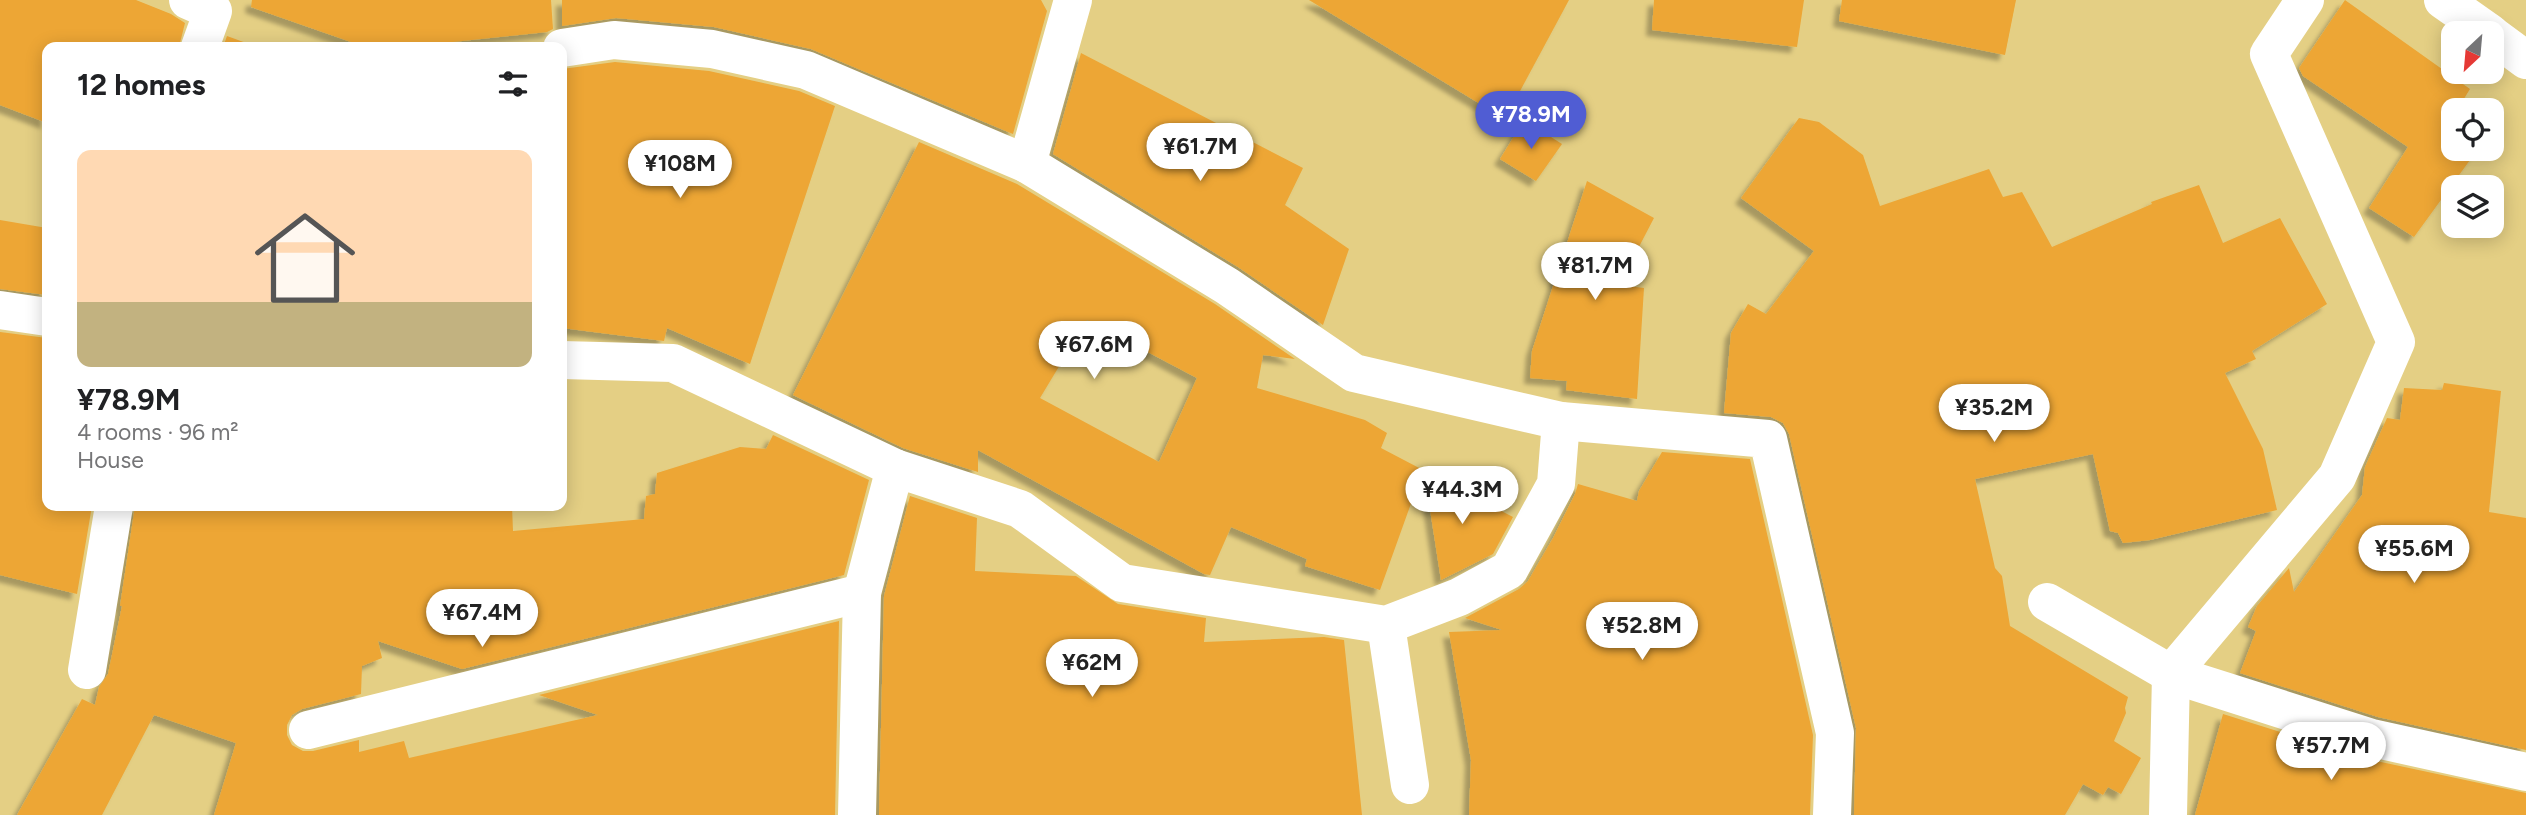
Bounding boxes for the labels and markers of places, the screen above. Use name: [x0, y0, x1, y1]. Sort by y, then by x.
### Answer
pin: ¥78.9M: [1474, 92, 1588, 151]
pin: ¥61.7M: [1143, 124, 1257, 183]
pin: ¥108M: [631, 140, 729, 200]
pin: ¥81.7M: [1538, 243, 1652, 302]
pin: ¥67.6M: [1037, 322, 1151, 381]
pin: ¥35.2M: [1937, 384, 2051, 444]
pin: ¥44.3M: [1405, 466, 1519, 526]
pin: ¥55.6M: [2357, 526, 2471, 585]
pin: ¥67.4M: [425, 590, 539, 649]
pin: ¥52.8M: [1585, 602, 1699, 662]
pin: ¥62M: [1051, 640, 1133, 699]
pin: ¥57.7M: [2274, 722, 2388, 782]

